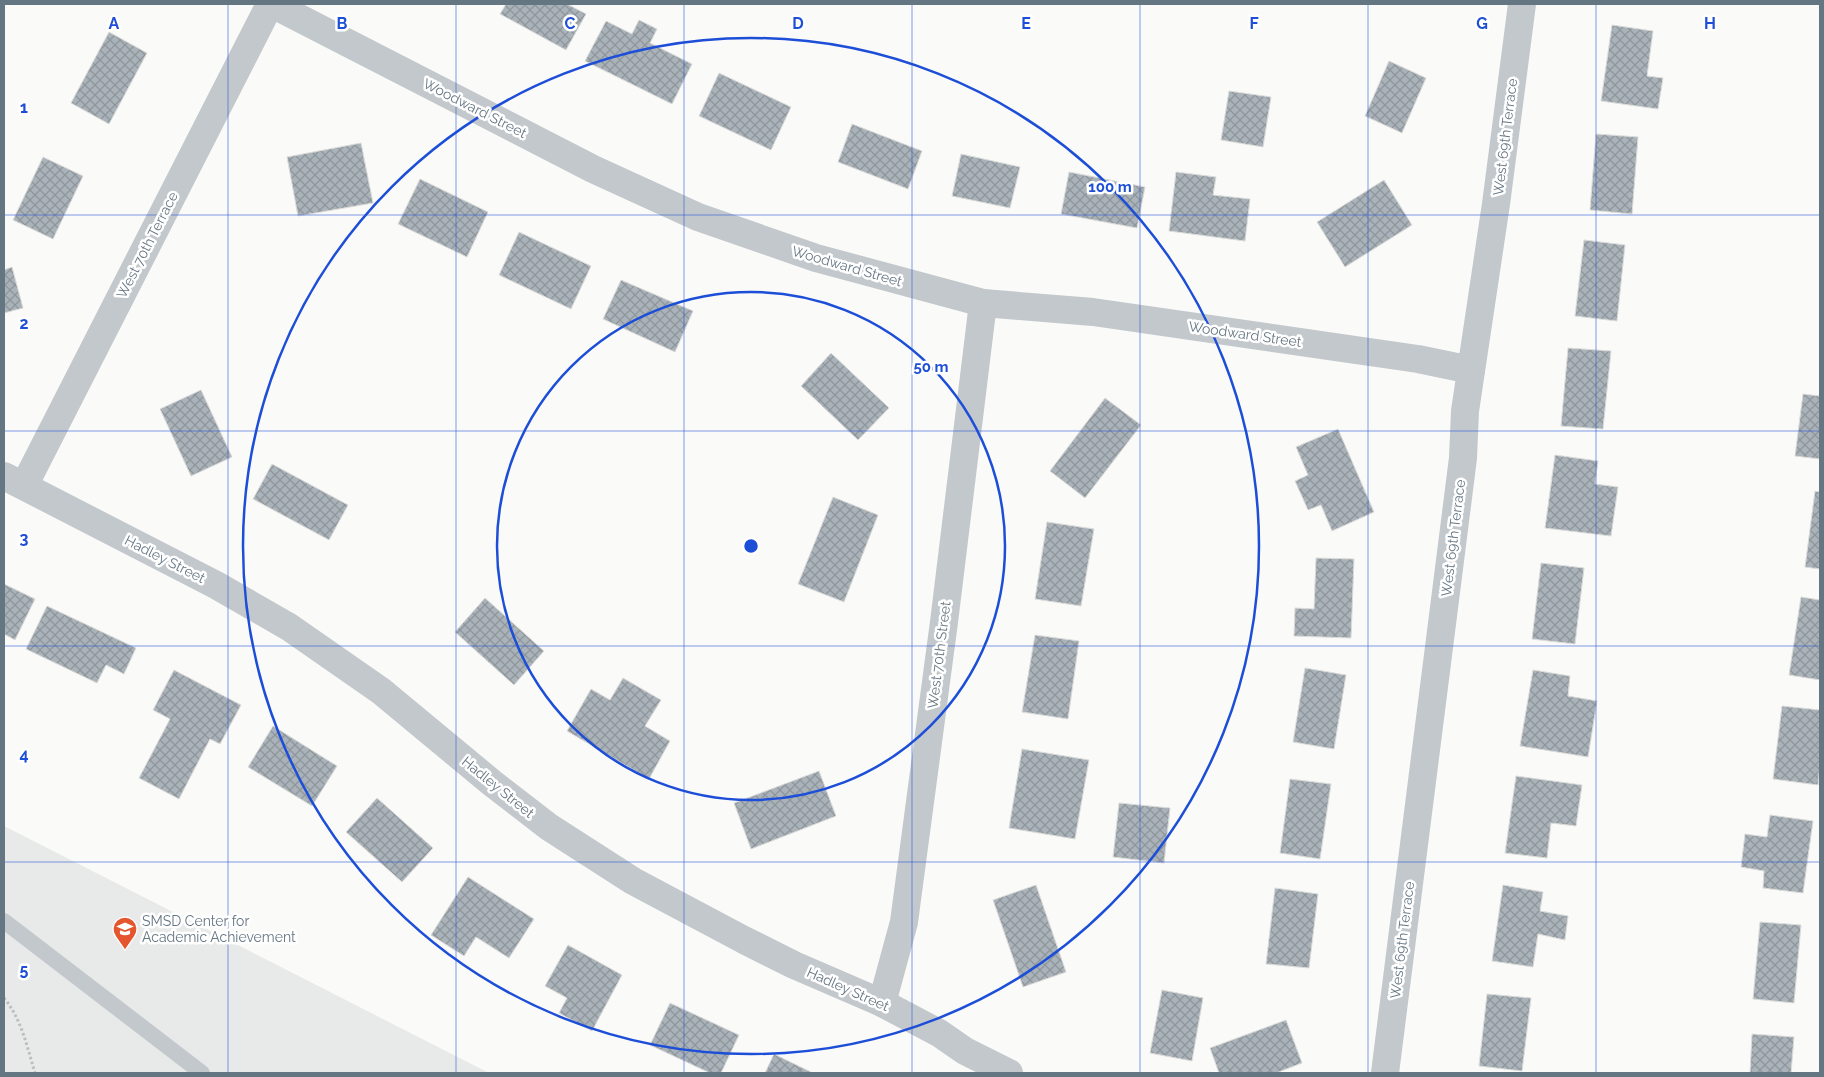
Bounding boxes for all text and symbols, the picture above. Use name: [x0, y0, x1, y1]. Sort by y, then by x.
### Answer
text: A: [109, 14, 120, 33]
text: B: [337, 14, 348, 33]
text: C: [565, 14, 576, 33]
text: D: [792, 14, 804, 33]
text: E: [1021, 14, 1031, 33]
text: F: [1249, 14, 1259, 33]
text: G: [1476, 14, 1488, 33]
text: H: [1704, 14, 1716, 33]
street label: Woodward Street: [421, 75, 530, 141]
street label: West 69th Terrace: [1490, 77, 1520, 197]
text: 1: [20, 98, 28, 117]
text: 100 m: [1088, 178, 1132, 196]
street label: West 70th Terrace: [113, 189, 181, 301]
street label: Woodward Street: [790, 243, 904, 289]
text: 2: [19, 314, 29, 333]
street label: Woodward Street: [1188, 318, 1303, 350]
text: 50 m: [913, 358, 949, 376]
street label: West 69th Terrace: [1438, 478, 1468, 598]
text: 3: [20, 529, 29, 548]
street label: Hadley Street: [122, 532, 208, 586]
centre of rings: [742, 537, 760, 555]
street label: West 70th Street: [924, 600, 954, 710]
text: 4: [19, 745, 29, 764]
street label: Hadley Street: [459, 753, 537, 821]
street label: West 69th Terrace: [1387, 880, 1417, 1000]
place label: SMSD Center for Academic Achievement: [142, 913, 296, 945]
school or university icon: SMSD Center for Academic Achievement: [112, 916, 138, 950]
text: 5: [20, 960, 29, 979]
street label: Hadley Street: [805, 964, 892, 1014]

